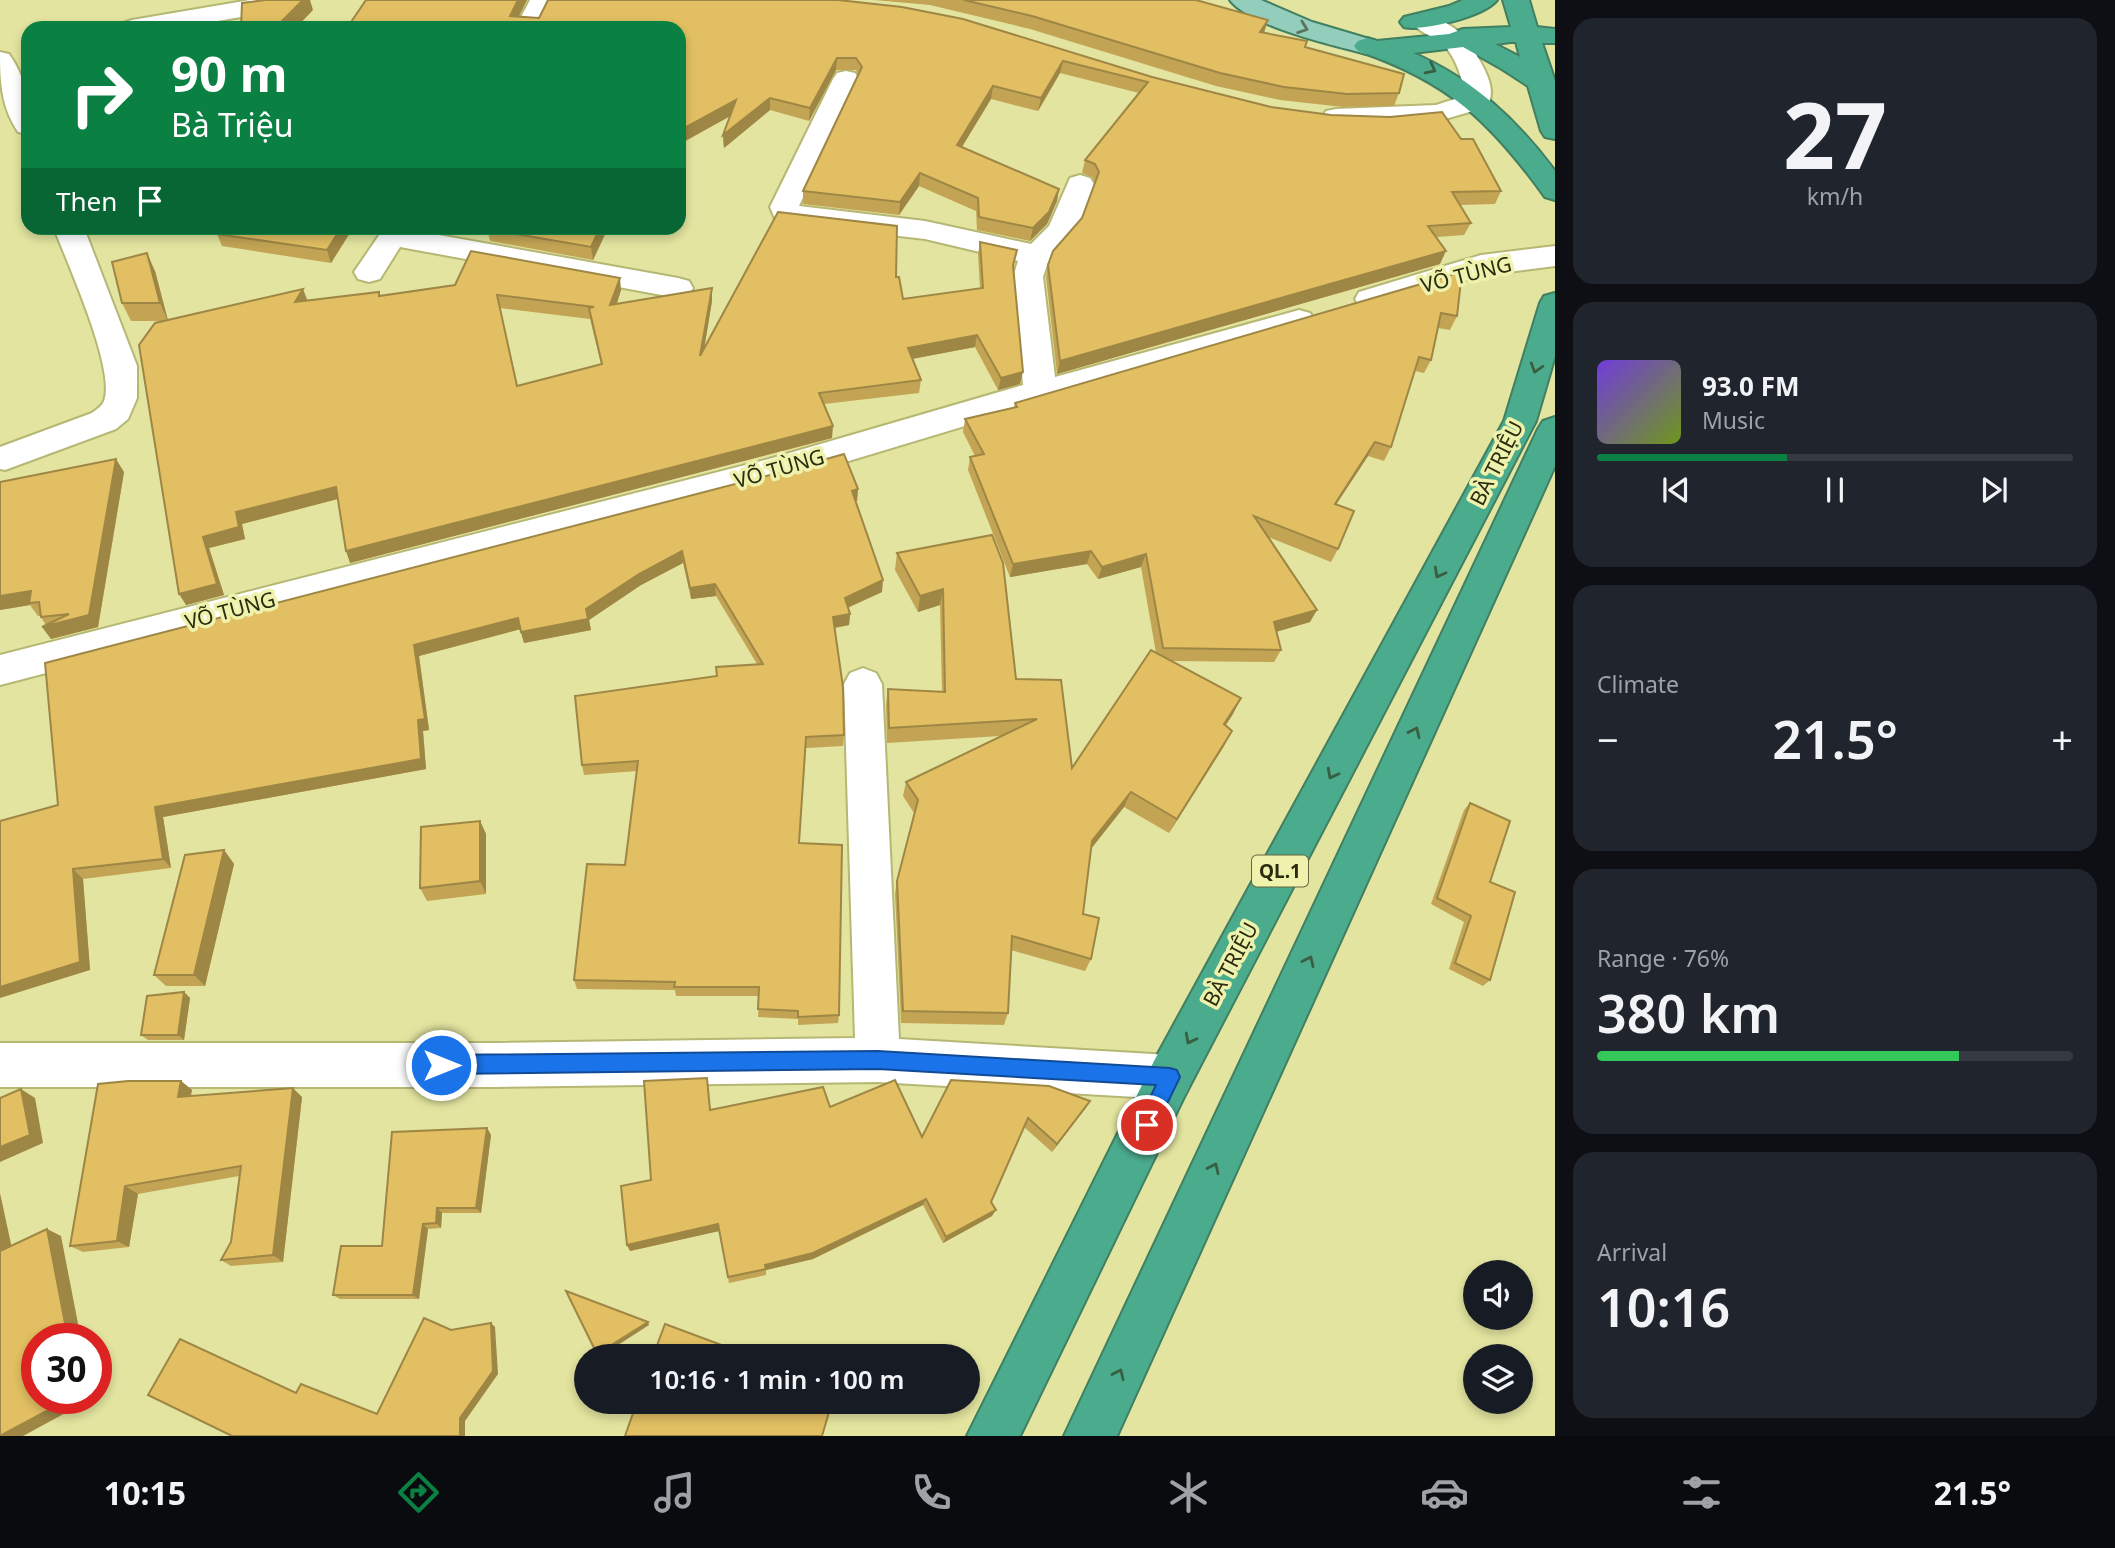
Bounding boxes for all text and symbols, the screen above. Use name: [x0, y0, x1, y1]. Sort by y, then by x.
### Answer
one-way arrow: [1296, 20, 1308, 34]
text: 90 m: [171, 40, 288, 106]
icon: right: [56, 49, 147, 140]
one-way arrow: [1423, 61, 1436, 75]
text: 27: [1783, 72, 1887, 196]
text: Bà Triệu: [171, 103, 294, 146]
text: km/h: [1807, 180, 1863, 212]
icon: arrive: [131, 182, 169, 220]
text: Then: [56, 183, 117, 219]
street label: VÕ TÙNG: [1418, 249, 1514, 299]
one-way arrow: [1529, 362, 1544, 374]
text: 93.0 FM: [1702, 368, 1799, 404]
text: Music: [1702, 404, 1765, 436]
street label: BÀ TRIỆU: [1463, 416, 1529, 510]
street label: VÕ TÙNG: [731, 442, 827, 494]
icon: previous: [1657, 471, 1695, 509]
icon: pause: [1816, 471, 1854, 509]
icon: next: [1975, 471, 2013, 509]
one-way arrow: [1434, 566, 1447, 578]
street label: VÕ TÙNG: [182, 585, 278, 635]
text: Climate: [1597, 668, 1679, 700]
text: 21.5°: [1772, 703, 1898, 774]
text: −: [1597, 713, 1619, 765]
text: +: [2051, 713, 2073, 765]
one-way arrow: [1407, 727, 1421, 739]
one-way arrow: [1327, 767, 1340, 779]
road number: QL.1: [1252, 856, 1308, 886]
street label: BÀ TRIỆU: [1196, 917, 1264, 1011]
text: Range · 76%: [1597, 942, 1729, 974]
one-way arrow: [1301, 956, 1315, 968]
text: 380 km: [1597, 977, 1780, 1048]
position arrow: [404, 1028, 478, 1102]
one-way arrow: [1185, 1032, 1198, 1045]
pin: [1117, 1095, 1177, 1155]
icon: arrive: [1128, 1106, 1166, 1144]
one-way arrow: [1206, 1162, 1220, 1175]
text: Arrival: [1597, 1236, 1667, 1268]
map controls: [1463, 1260, 1533, 1414]
button: sound: [1463, 1260, 1533, 1330]
text: 10:16: [1597, 1271, 1730, 1342]
speed limit sign: 30: [21, 1323, 112, 1414]
button: layers: [1463, 1344, 1533, 1414]
text: 10:16 · 1 min · 100 m: [650, 1361, 904, 1397]
one-way arrow: [1111, 1369, 1125, 1381]
icon: directions: [394, 1468, 443, 1517]
icon: music: [650, 1468, 699, 1517]
icon: phone: [907, 1468, 956, 1517]
icon: climate: [1164, 1468, 1213, 1517]
icon: car: [1420, 1468, 1469, 1517]
icon: filters: [1677, 1468, 1726, 1517]
text: 10:15: [104, 1471, 186, 1514]
text: 21.5°: [1934, 1471, 2011, 1514]

